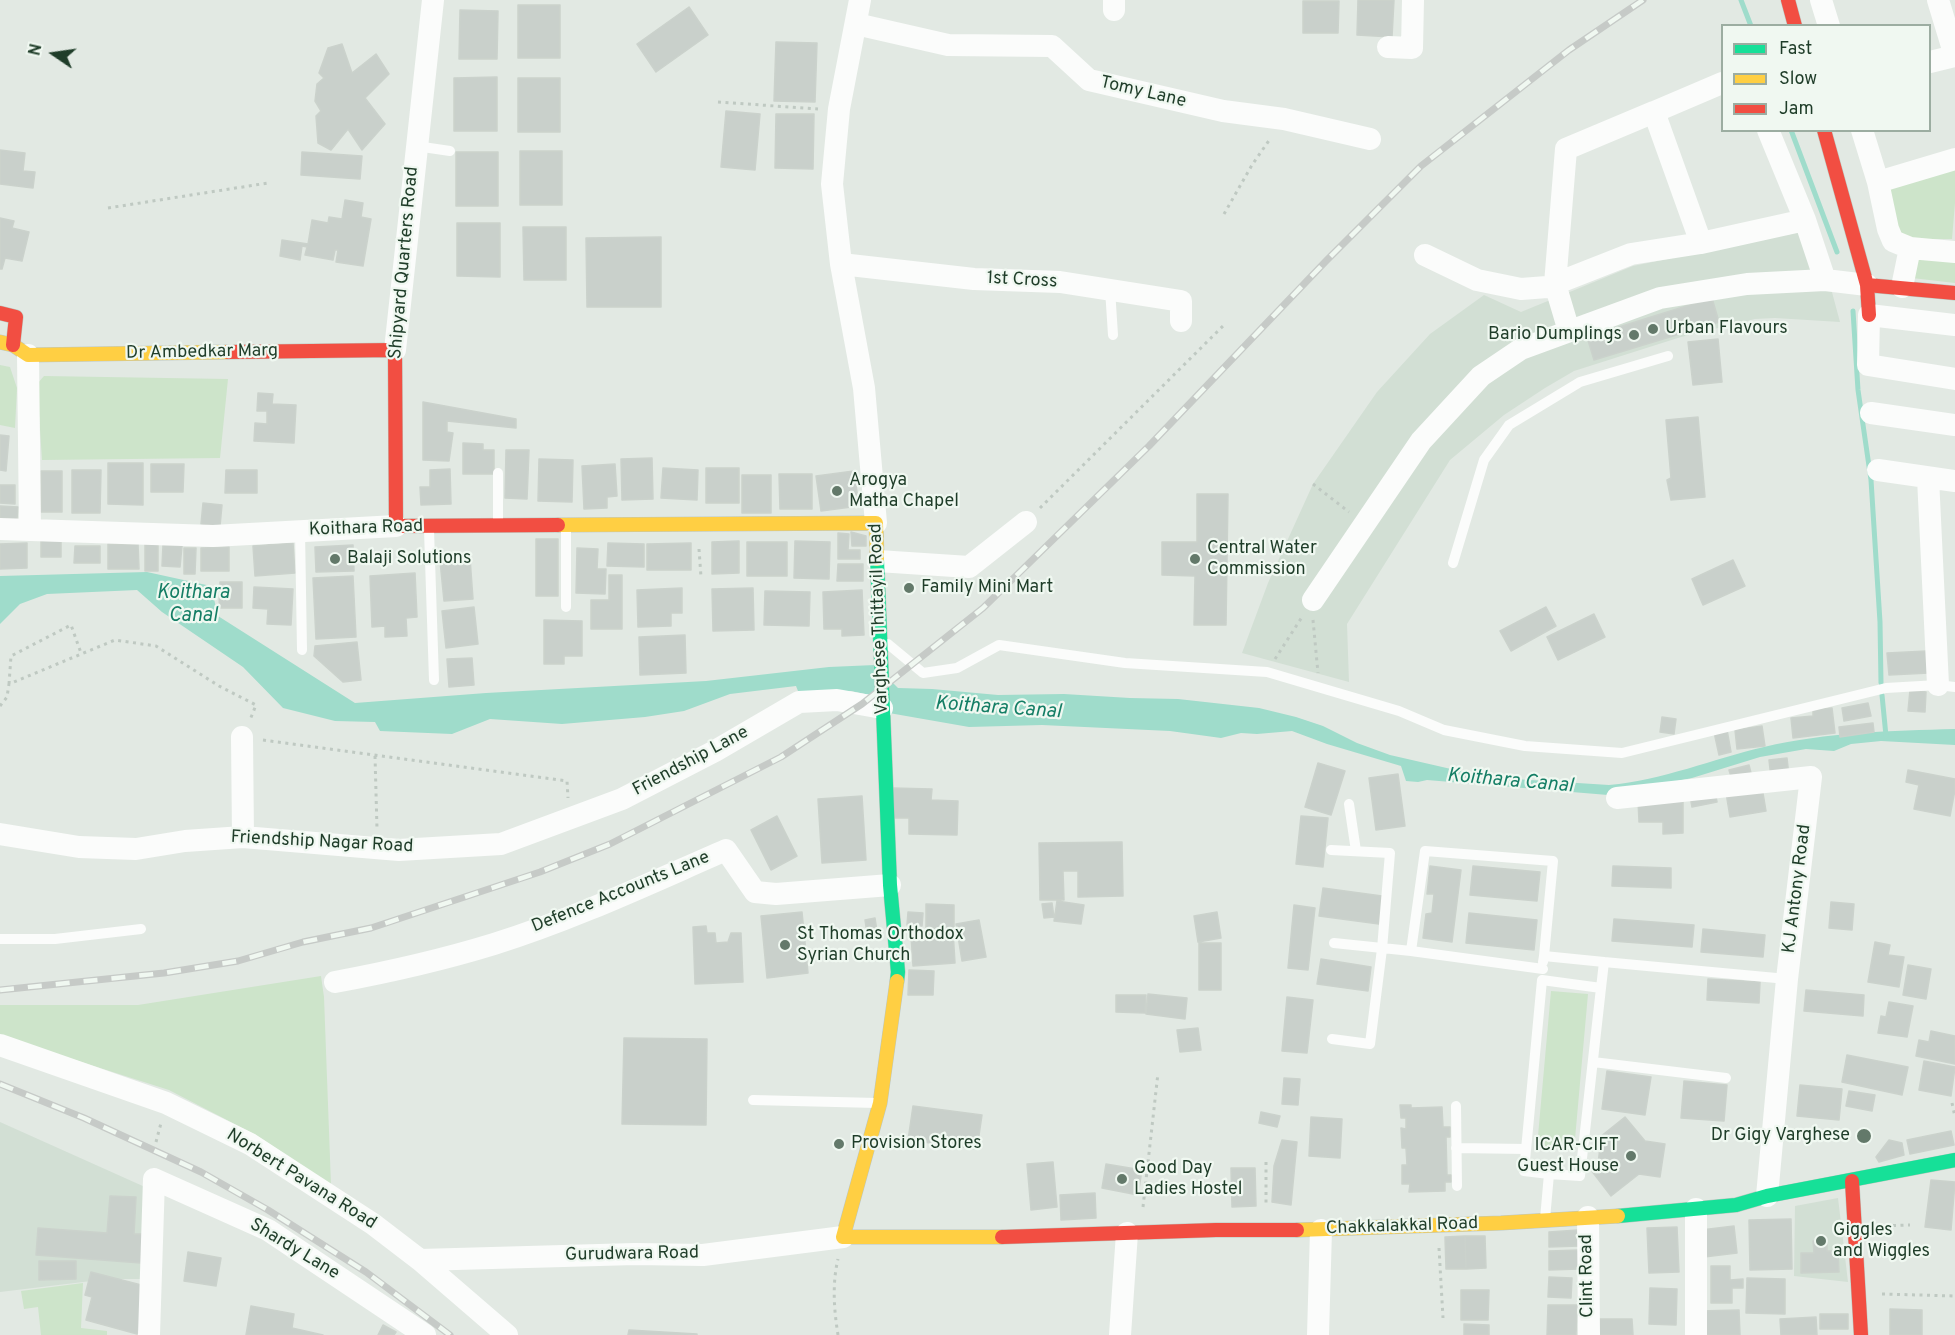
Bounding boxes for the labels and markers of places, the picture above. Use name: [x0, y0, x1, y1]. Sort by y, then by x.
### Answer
place label: Urban Flavours: [1665, 318, 1788, 340]
marker: Urban Flavours: [1646, 322, 1660, 336]
place label: Bario Dumplings: [1488, 324, 1622, 346]
marker: Bario Dumplings: [1627, 328, 1641, 342]
place label: Arogya Matha Chapel: [849, 470, 959, 512]
marker: Arogya Matha Chapel: [830, 484, 844, 498]
place label: Central Water Commission: [1207, 538, 1317, 580]
place label: Balaji Solutions: [347, 548, 471, 570]
marker: Balaji Solutions: [328, 552, 342, 566]
marker: Central Water Commission: [1188, 552, 1202, 566]
place label: Family Mini Mart: [921, 577, 1053, 599]
marker: Family Mini Mart: [902, 581, 916, 595]
place label: St Thomas Orthodox Syrian Church: [797, 924, 964, 966]
marker: St Thomas Orthodox Syrian Church: [778, 938, 792, 952]
place label: Dr Gigy Varghese: [1711, 1125, 1850, 1147]
marker: Dr Gigy Varghese: [1855, 1127, 1873, 1145]
place label: Provision Stores: [851, 1133, 982, 1155]
place label: ICAR-CIFT Guest House: [1517, 1135, 1619, 1178]
marker: Provision Stores: [832, 1137, 846, 1151]
marker: ICAR-CIFT Guest House: [1624, 1149, 1638, 1163]
place label: Good Day Ladies Hostel: [1134, 1158, 1242, 1200]
marker: Good Day Ladies Hostel: [1115, 1172, 1129, 1186]
place label: Giggles and Wiggles: [1833, 1220, 1930, 1262]
marker: Giggles and Wiggles: [1814, 1234, 1828, 1248]

